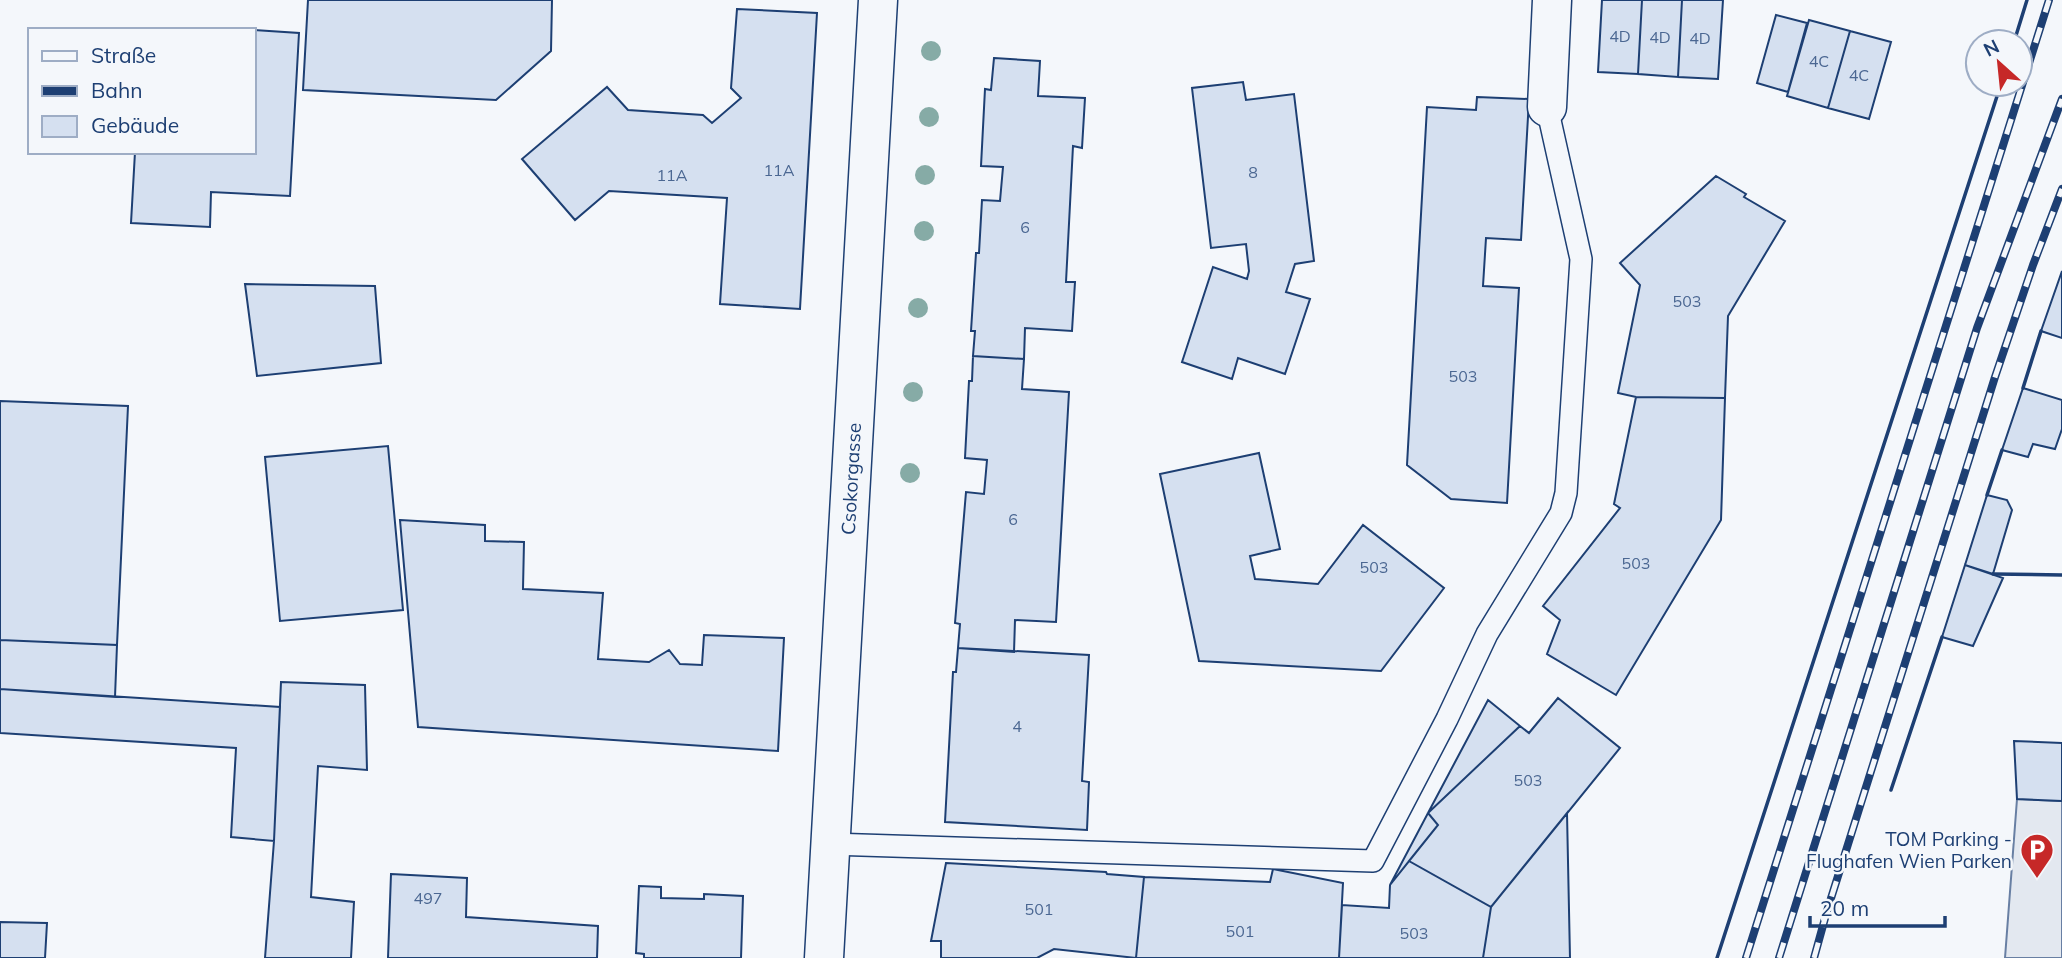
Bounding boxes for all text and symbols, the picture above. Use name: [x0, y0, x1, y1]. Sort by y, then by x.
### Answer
house number: 4D: [1609, 26, 1631, 46]
house number: 4D: [1649, 27, 1671, 47]
legend: [28, 28, 256, 154]
house number: 4D: [1689, 28, 1711, 48]
north arrow: [1964, 28, 2034, 98]
text: N: [1979, 34, 2003, 62]
text: Straße: [91, 42, 156, 68]
house number: 4C: [1809, 51, 1829, 71]
house number: 4C: [1849, 65, 1869, 85]
text: Bahn: [91, 77, 143, 103]
text: Gebäude: [91, 112, 179, 138]
house number: 11A: [764, 160, 795, 180]
house number: 8: [1248, 162, 1258, 182]
house number: 11A: [657, 165, 688, 185]
house number: 6: [1020, 217, 1030, 237]
house number: 503: [1673, 291, 1701, 311]
house number: 503: [1449, 366, 1477, 386]
street label: Csokorgasse: [836, 422, 866, 536]
house number: 6: [1008, 509, 1018, 529]
house number: 503: [1622, 553, 1650, 573]
house number: 503: [1360, 557, 1388, 577]
house number: 4: [1012, 716, 1022, 736]
house number: 503: [1514, 770, 1542, 790]
place label: TOM Parking - Flughafen Wien Parken: [1806, 827, 2012, 873]
parking icon: TOM Parking - Flughafen Wien Parken: [2018, 831, 2056, 880]
scale bar: [1810, 884, 1945, 928]
house number: 497: [414, 888, 442, 908]
text: 20 m: [1820, 895, 1869, 921]
house number: 501: [1025, 899, 1053, 919]
house number: 501: [1226, 921, 1254, 941]
house number: 503: [1400, 923, 1428, 943]

